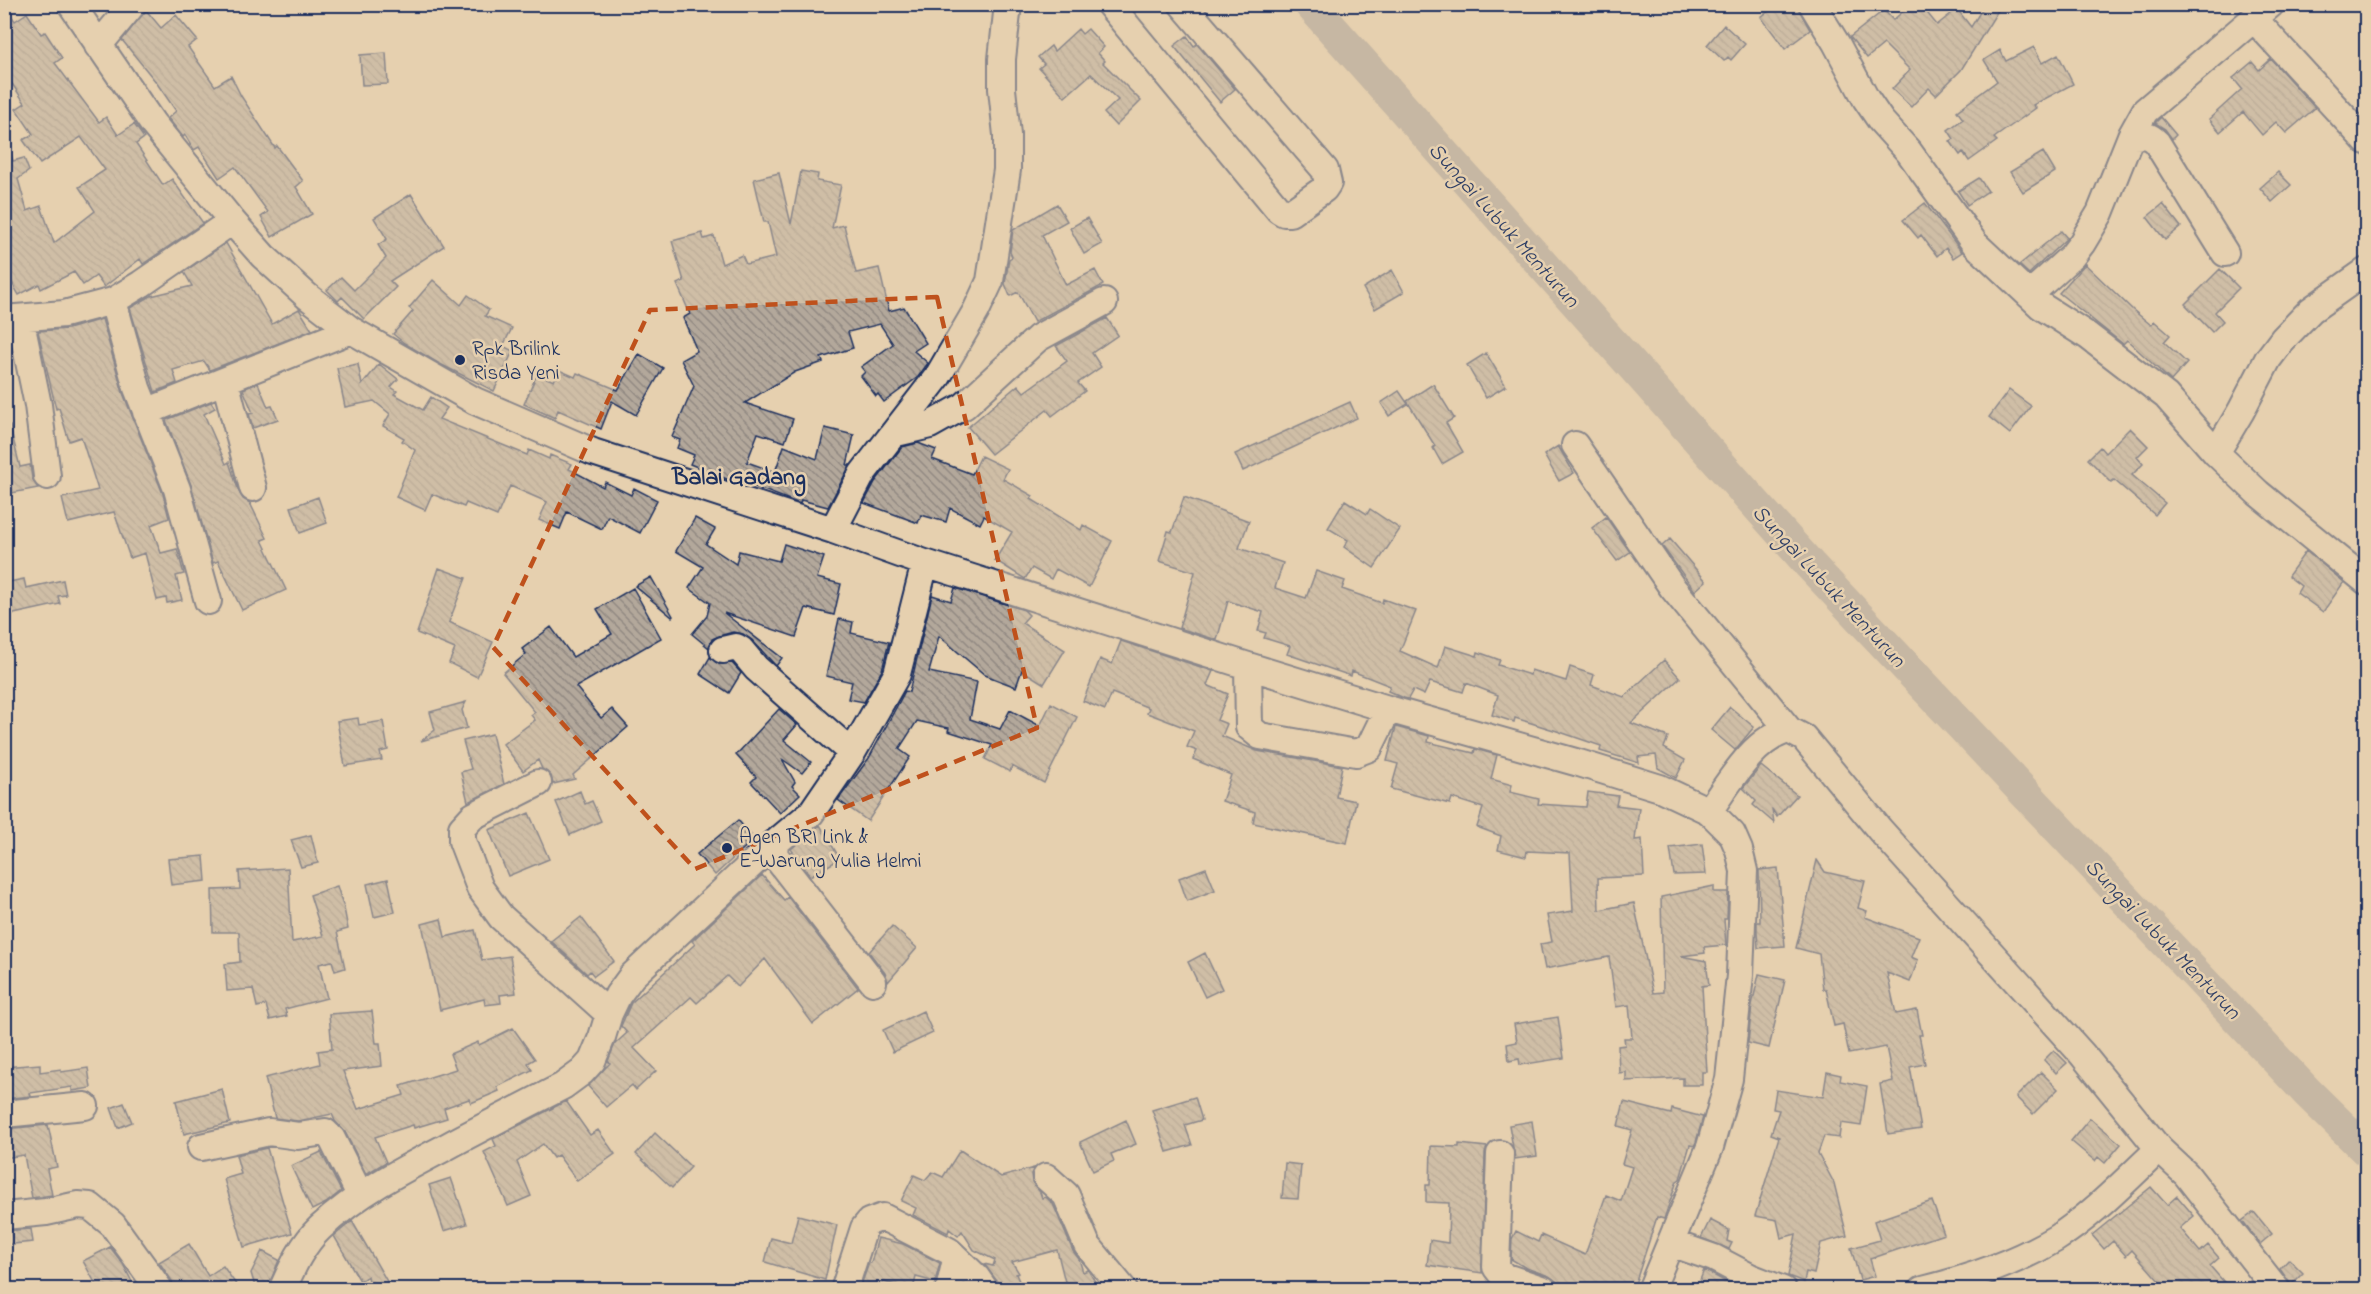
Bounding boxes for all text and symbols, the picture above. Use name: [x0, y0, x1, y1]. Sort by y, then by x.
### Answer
water label: Sungai Lubuk Menturun: [1420, 136, 1587, 317]
place label: Rpk Brilink Risda Yeni: [472, 335, 561, 389]
marker: Rpk Brilink Risda Yeni: [453, 353, 467, 367]
district label: Balai Gadang: [671, 461, 806, 497]
water label: Sungai Lubuk Menturun: [1744, 498, 1913, 677]
place label: Agen BRI Link & E-Warung Yulia Helmi: [739, 823, 921, 879]
marker: Agen BRI Link & E-Warung Yulia Helmi: [720, 841, 734, 855]
water label: Sungai Lubuk Menturun: [2076, 852, 2248, 1029]

